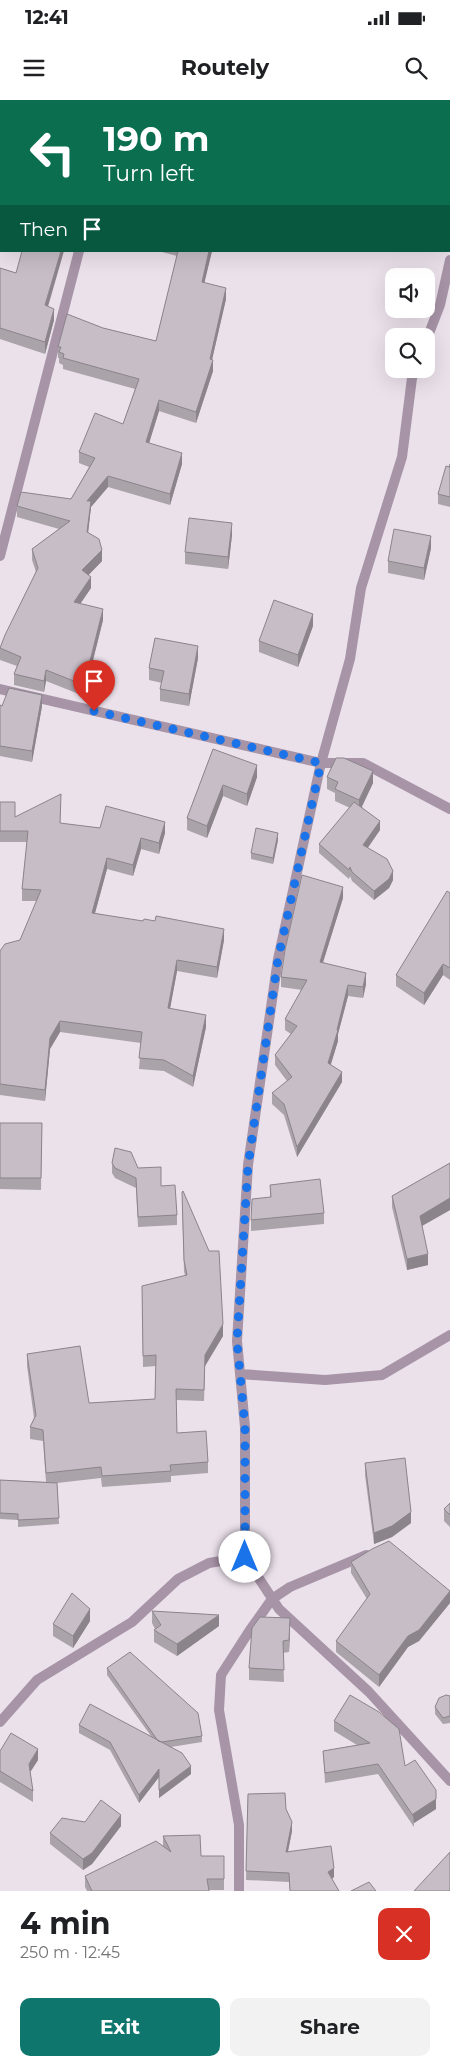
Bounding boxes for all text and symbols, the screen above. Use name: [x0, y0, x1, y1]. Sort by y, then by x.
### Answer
text: 12:41: [25, 6, 69, 29]
icon: menu: [20, 54, 48, 82]
text: Routely: [181, 54, 269, 81]
icon: search: [402, 54, 430, 82]
text: 190 m: [103, 117, 209, 160]
icon: left: [20, 120, 85, 185]
text: Turn left: [103, 160, 195, 187]
icon: arrive: [78, 215, 106, 243]
text: Then: [20, 218, 68, 241]
map controls: [385, 268, 435, 378]
button: sound: [385, 268, 435, 318]
button: search: [385, 328, 435, 378]
pin: [73, 660, 115, 711]
icon: arrive: [80, 667, 108, 695]
position arrow: [218, 1530, 270, 1582]
text: 4 min: [20, 1905, 110, 1942]
button: close: [378, 1908, 430, 1960]
text: 250 m · 12:45: [20, 1943, 120, 1962]
button: Exit: [20, 1998, 220, 2056]
button: Share: [230, 1998, 430, 2056]

